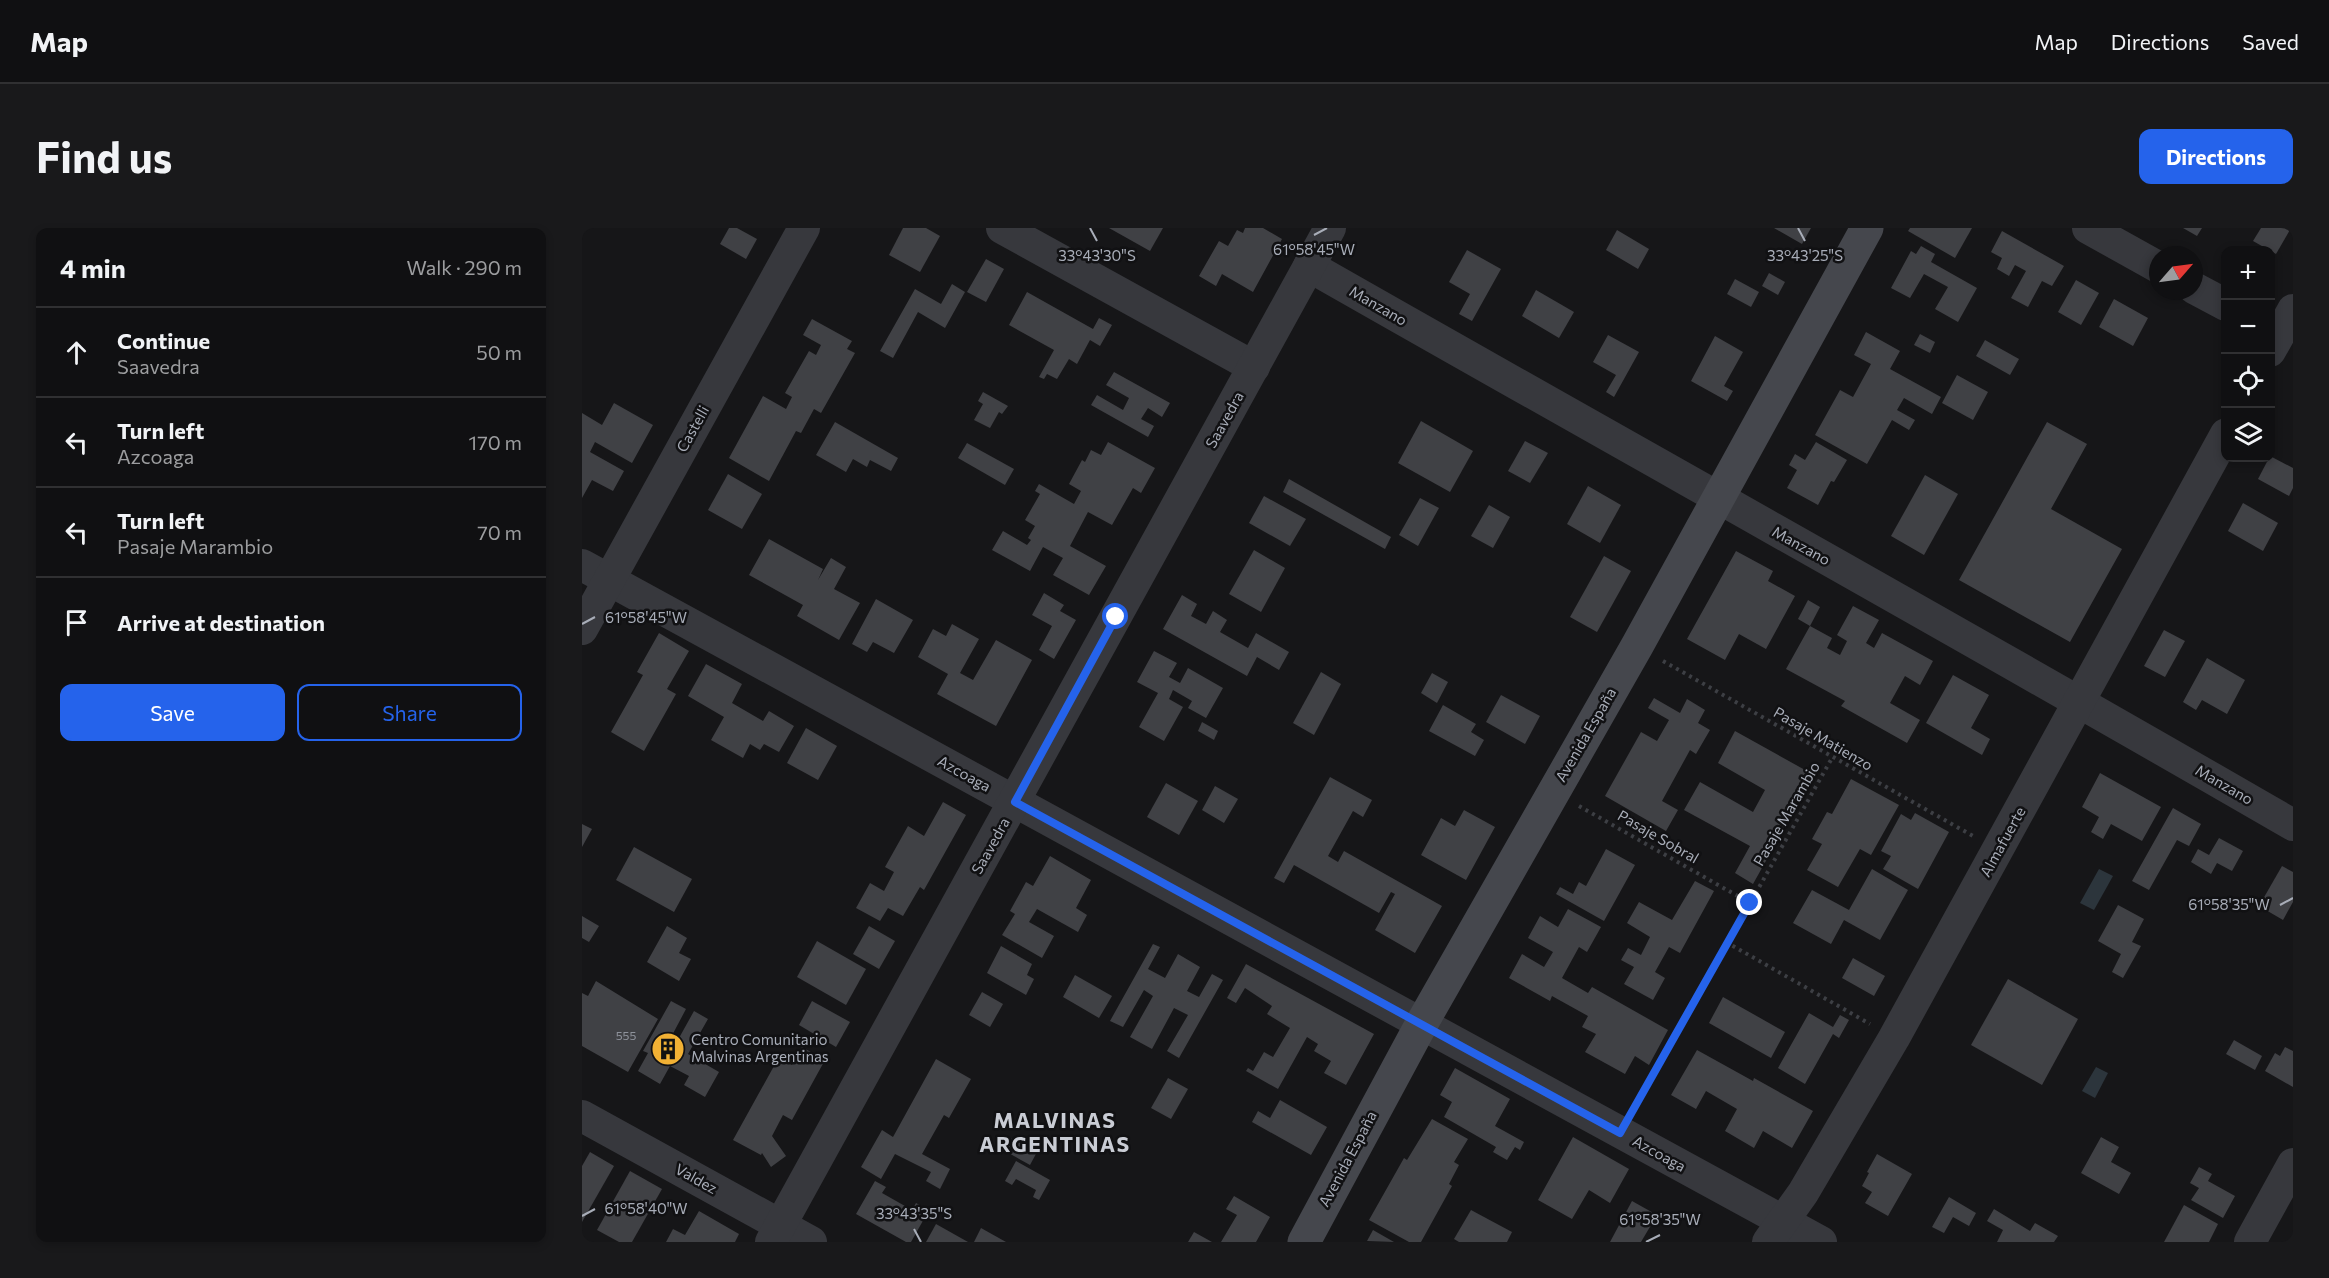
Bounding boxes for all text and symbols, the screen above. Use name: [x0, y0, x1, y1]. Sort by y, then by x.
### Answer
text: Map: [30, 24, 88, 58]
text: Map: [2035, 29, 2078, 54]
text: Directions: [2111, 29, 2209, 54]
text: Saved: [2242, 29, 2299, 54]
button: Directions: [2139, 129, 2293, 184]
text: Find us: [36, 130, 172, 182]
text: 61°58'45"W: [1273, 240, 1355, 258]
text: 33°43'30"S: [1058, 246, 1136, 264]
text: 33°43'25"S: [1767, 246, 1843, 264]
north arrow: [2149, 246, 2203, 300]
map controls: [2221, 246, 2275, 462]
button: +: [2221, 246, 2275, 300]
text: 4 min: [60, 252, 126, 283]
text: Walk · 290 m: [406, 255, 522, 279]
street label: Manzano: [1346, 281, 1411, 329]
button: −: [2221, 300, 2275, 354]
text: Continue: [117, 327, 210, 354]
icon: ahead: [60, 336, 93, 369]
text: 50 m: [476, 340, 522, 364]
text: Saavedra: [117, 354, 200, 378]
button: locate: [2221, 354, 2275, 408]
street label: Saavedra: [1201, 388, 1247, 451]
street label: Castelli: [672, 402, 712, 455]
button: layers: [2221, 408, 2275, 462]
text: Turn left: [117, 417, 204, 444]
icon: left: [60, 426, 93, 459]
text: 170 m: [469, 430, 522, 454]
text: Azcoaga: [117, 444, 194, 468]
text: Turn left: [117, 507, 204, 534]
icon: left: [60, 516, 93, 549]
text: 70 m: [477, 520, 522, 544]
street label: Manzano: [1769, 522, 1834, 568]
text: Pasaje Marambio: [117, 534, 273, 558]
route start: [1102, 603, 1128, 629]
icon: arrive: [60, 606, 93, 639]
text: 61°58'45"W: [605, 608, 687, 626]
text: Arrive at destination: [117, 609, 325, 636]
button: Save: [60, 684, 285, 741]
button: Share: [297, 684, 522, 741]
street label: Avenida España: [1551, 684, 1619, 785]
street label: Pasaje Matienzo: [1771, 702, 1876, 774]
street label: Azcoaga: [935, 751, 994, 795]
street label: Pasaje Marambio: [1749, 758, 1823, 869]
street label: Manzano: [2192, 760, 2257, 808]
street label: Almafuerte: [1976, 803, 2029, 880]
street label: Pasaje Sobral: [1615, 806, 1702, 867]
street label: Saavedra: [967, 814, 1013, 877]
route end: [1736, 889, 1762, 915]
text: 61°58'35"W: [2188, 895, 2270, 913]
house number: 555: [616, 1028, 636, 1042]
place label: Centro Comunitario Malvinas Argentinas: [691, 1030, 829, 1065]
building icon: Centro Comunitario Malvinas Argentinas: [650, 1031, 686, 1067]
district label: MALVINAS ARGENTINAS: [979, 1107, 1131, 1156]
street label: Avenida España: [1314, 1108, 1380, 1209]
street label: Azcoaga: [1630, 1131, 1689, 1175]
street label: Valdez: [672, 1159, 721, 1197]
text: 61°58'40"W: [604, 1199, 688, 1217]
text: 33°43'35"S: [876, 1204, 952, 1222]
text: 61°58'35"W: [1619, 1210, 1701, 1228]

